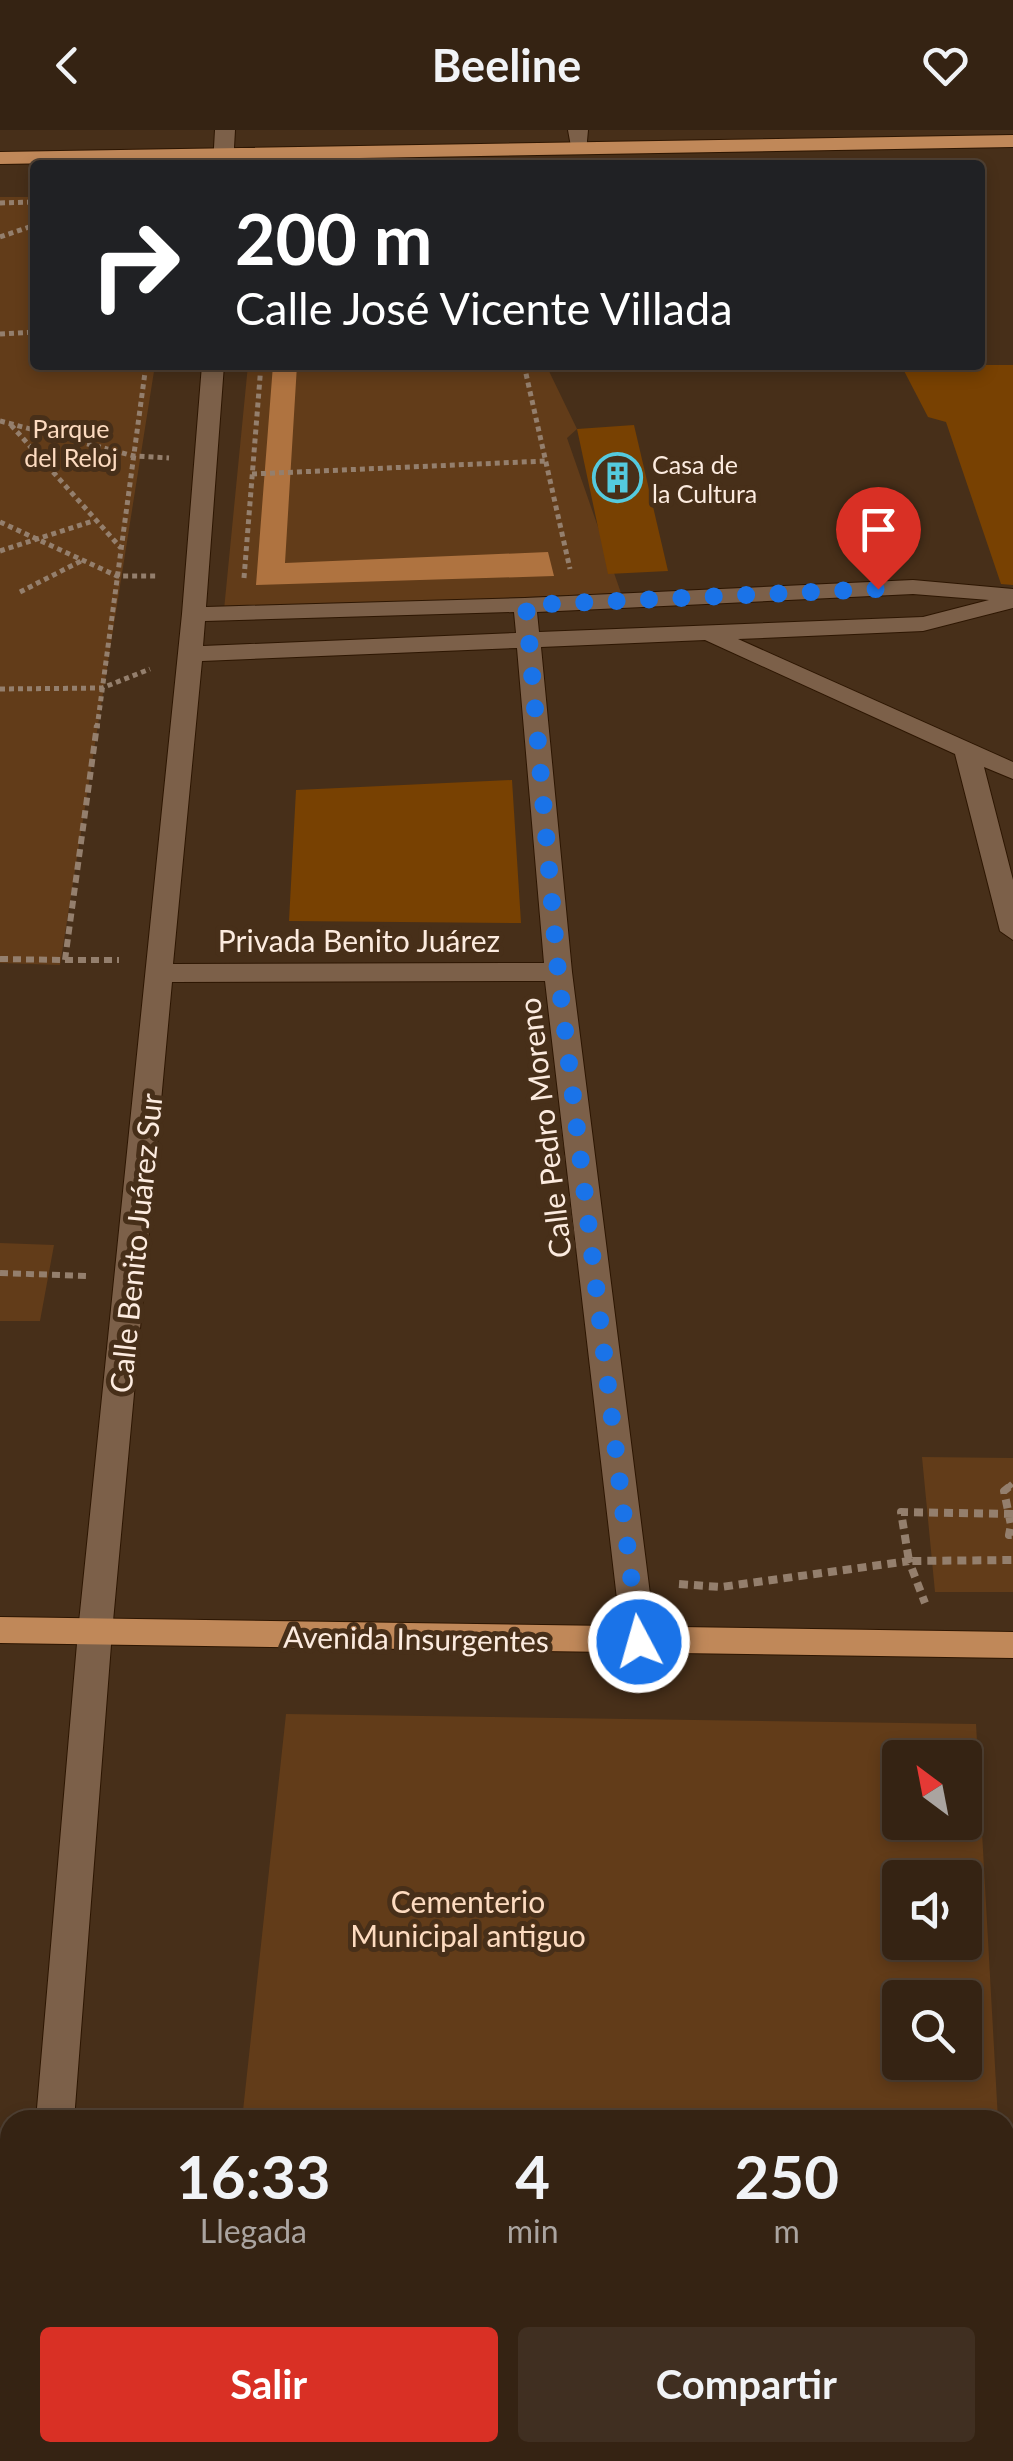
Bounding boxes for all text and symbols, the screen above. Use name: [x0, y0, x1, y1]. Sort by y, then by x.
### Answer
icon: back: [40, 38, 95, 93]
text: Beeline: [432, 38, 581, 92]
icon: heart: [918, 38, 973, 93]
text: 200 m: [235, 196, 432, 280]
icon: right: [70, 200, 200, 330]
text: Calle José Vicente Villada: [235, 281, 733, 335]
park label: Parque del Reloj: [24, 413, 118, 472]
place label: Casa de la Cultura: [652, 449, 757, 508]
building icon: Casa de la Cultura: [591, 452, 643, 504]
pin: [836, 487, 921, 590]
icon: arrive: [851, 502, 906, 557]
street label: Privada Benito Juárez: [218, 922, 500, 958]
street label: Calle Pedro Moreno: [510, 996, 578, 1260]
street label: Calle Benito Juárez Sur: [101, 1091, 169, 1395]
position arrow: [587, 1590, 691, 1694]
street label: Avenida Insurgentes: [283, 1618, 549, 1658]
north arrow: [882, 1740, 982, 1840]
map controls: [882, 1740, 982, 2080]
button: sound: [882, 1860, 982, 1960]
park label: Cementerio Municipal antiguo: [350, 1883, 586, 1953]
button: search: [882, 1980, 982, 2080]
text: 16:33: [176, 2140, 331, 2212]
text: 4: [515, 2140, 550, 2212]
text: 250: [735, 2140, 839, 2212]
text: Llegada: [200, 2211, 307, 2250]
text: min: [507, 2211, 559, 2250]
text: m: [774, 2211, 800, 2250]
button: Salir: [40, 2327, 498, 2442]
button: Compartir: [518, 2327, 975, 2442]

